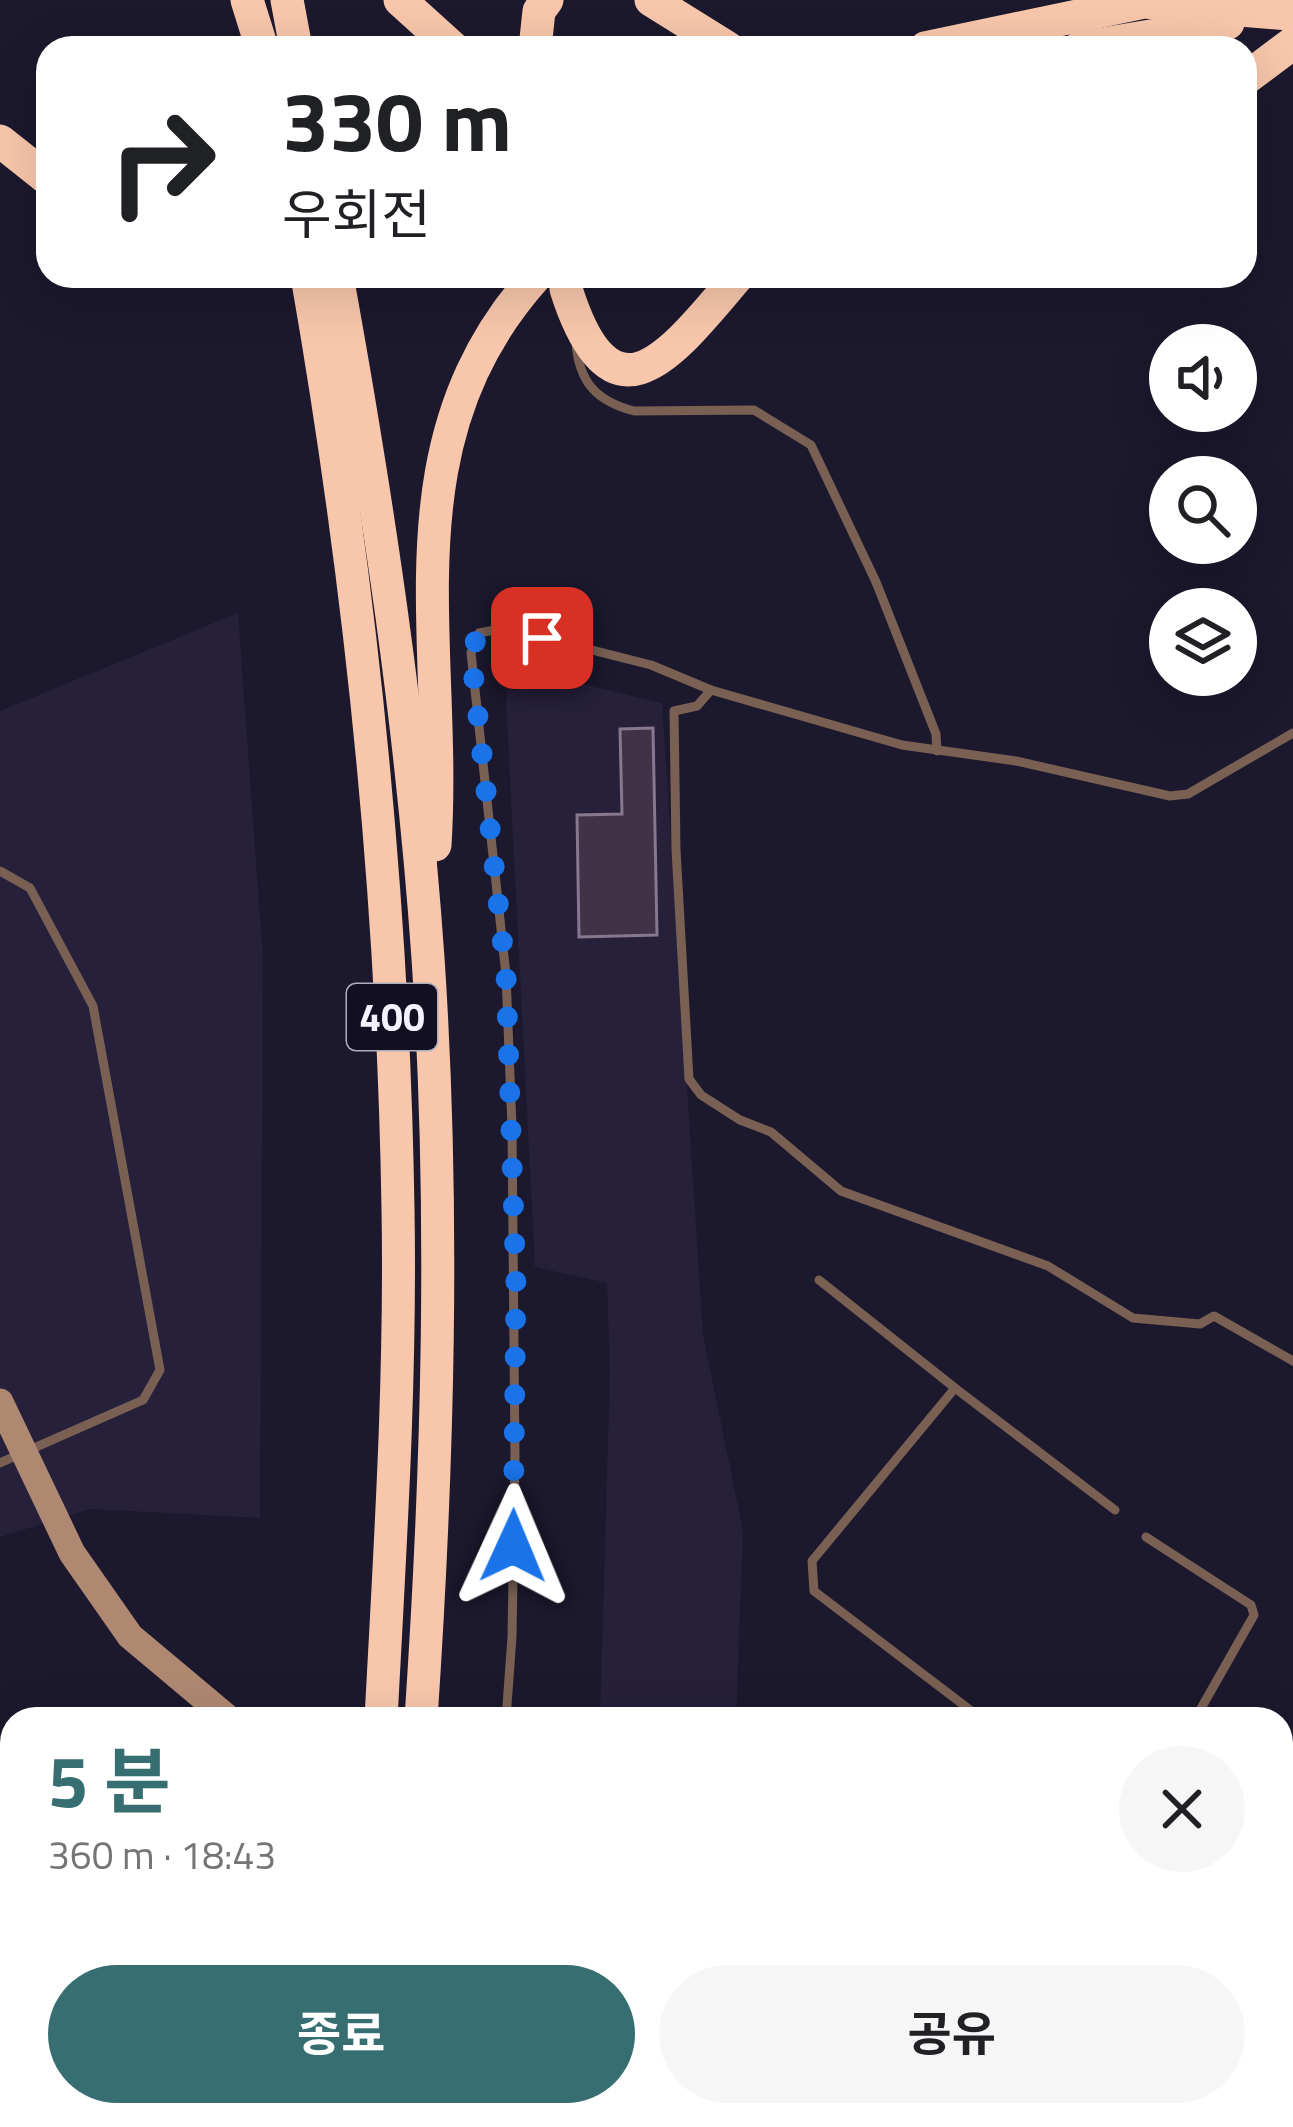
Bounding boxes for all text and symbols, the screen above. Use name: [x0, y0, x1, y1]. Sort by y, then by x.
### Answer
text: 330 m: [282, 56, 512, 184]
icon: right: [84, 84, 240, 240]
text: 우회전: [282, 173, 431, 255]
map controls: [1149, 324, 1257, 696]
button: sound: [1149, 324, 1257, 432]
button: search: [1149, 456, 1257, 564]
pin: [491, 587, 593, 689]
button: layers: [1149, 588, 1257, 696]
icon: arrive: [509, 605, 575, 671]
road number: 400: [347, 984, 437, 1050]
position arrow: [450, 1483, 576, 1609]
text: 5 분: [48, 1725, 170, 1835]
button: close: [1119, 1746, 1245, 1872]
text: 360 m · 18:43: [48, 1825, 276, 1884]
button: 종료: [48, 1965, 635, 2103]
button: 공유: [659, 1965, 1245, 2103]

